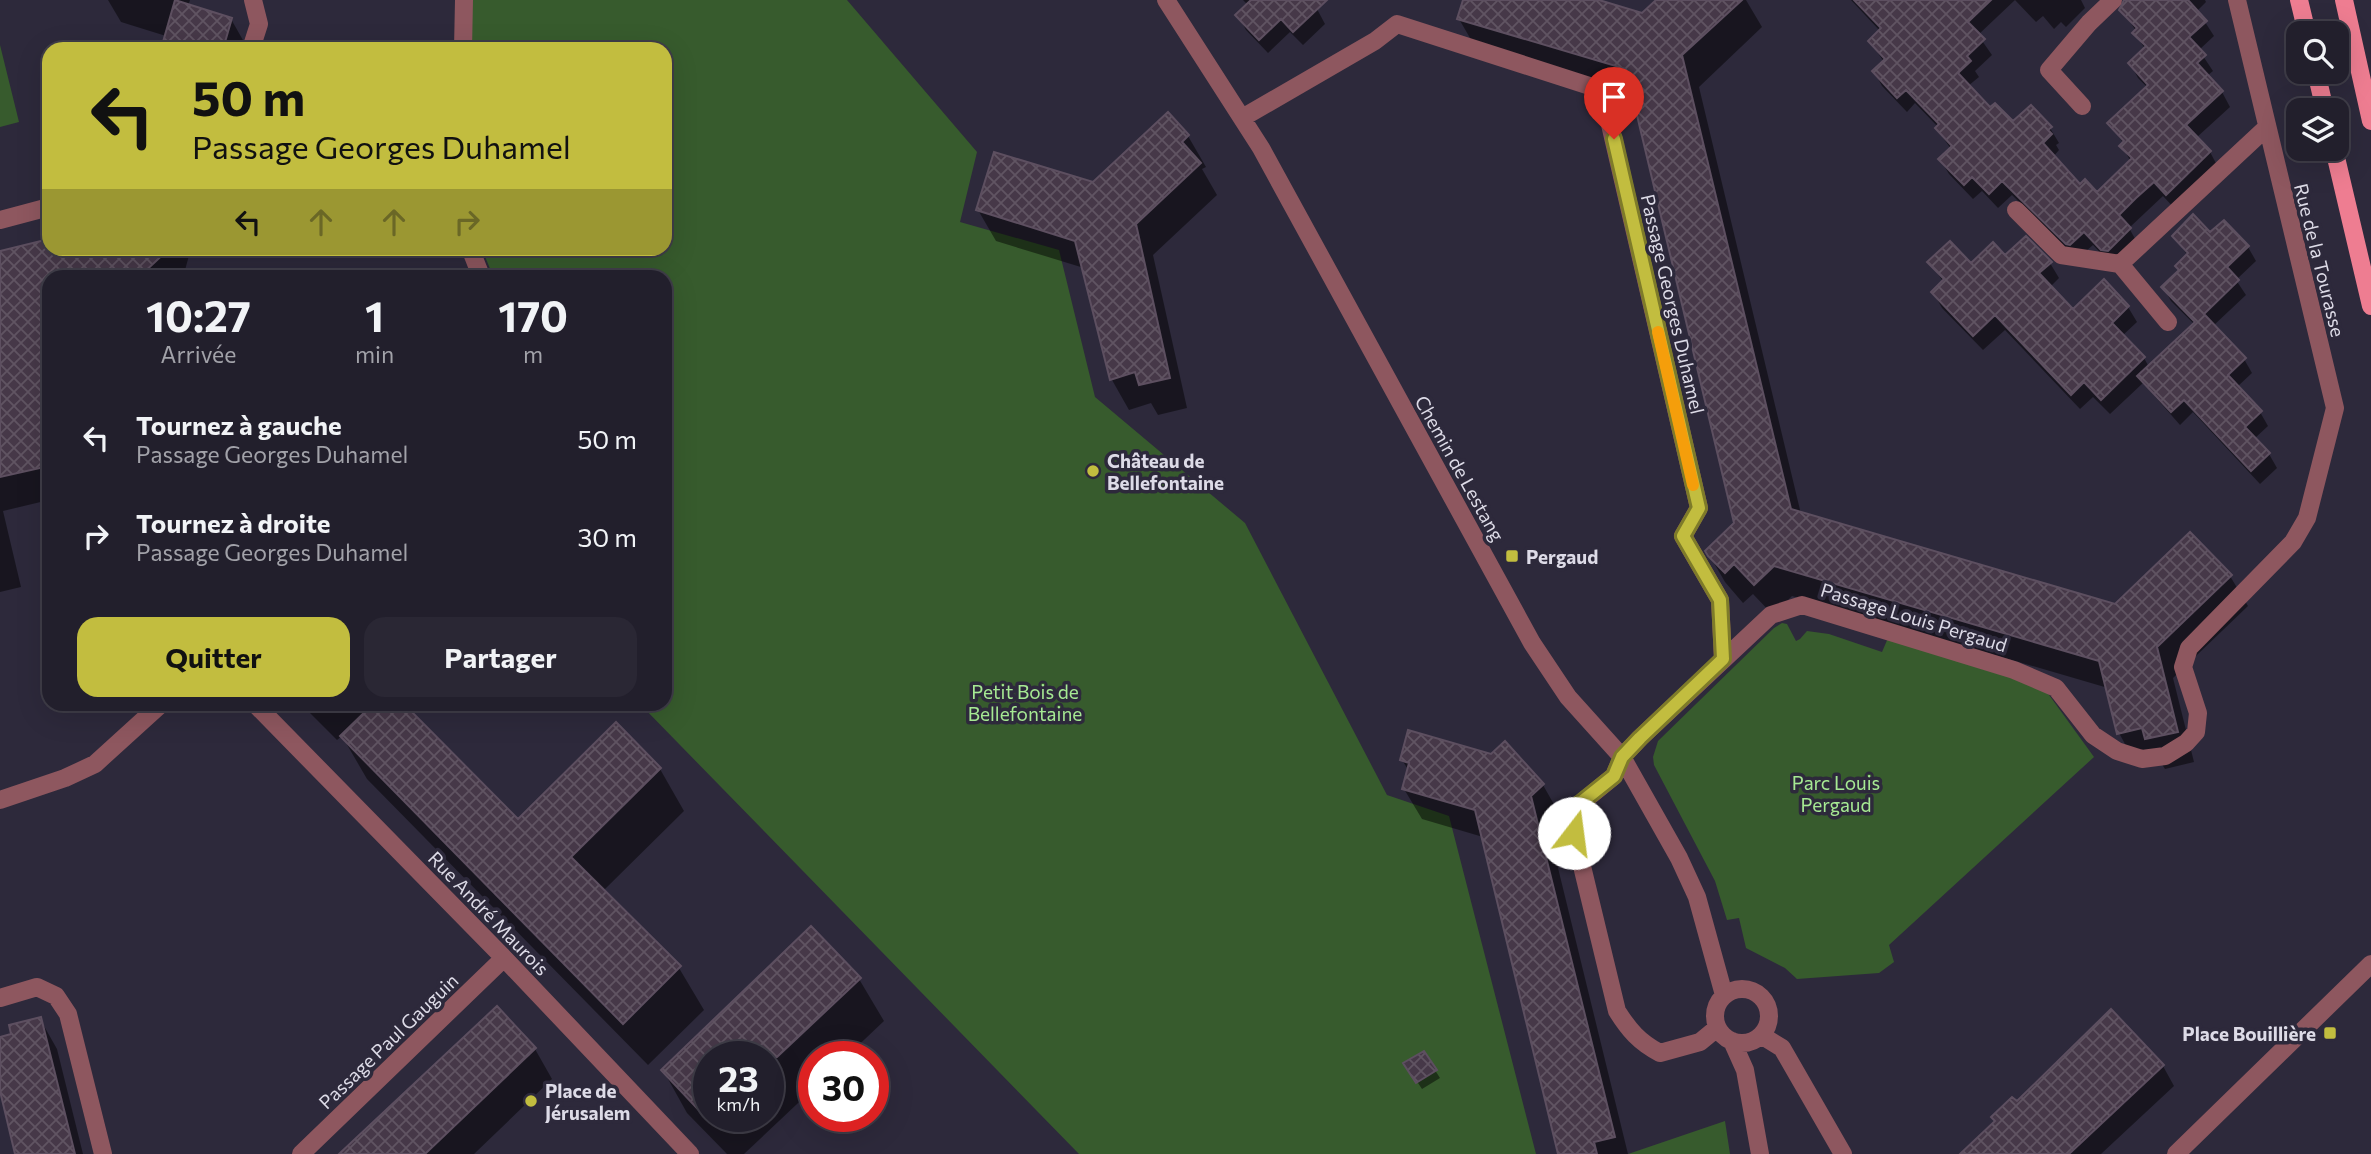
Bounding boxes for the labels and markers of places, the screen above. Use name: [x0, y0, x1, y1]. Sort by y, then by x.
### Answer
pin: [1584, 67, 1644, 139]
place label: Château de Bellefontaine: [1107, 449, 1224, 494]
marker: Château de Bellefontaine: [1085, 463, 1101, 479]
place label: Pergaud: [1526, 545, 1598, 568]
marker: Pergaud: [1504, 548, 1520, 564]
place label: Place Bouillière: [2182, 1022, 2316, 1045]
marker: Place Bouillière: [2322, 1025, 2338, 1041]
place label: Place de Jérusalem: [545, 1079, 630, 1124]
marker: Place de Jérusalem: [523, 1093, 539, 1109]

